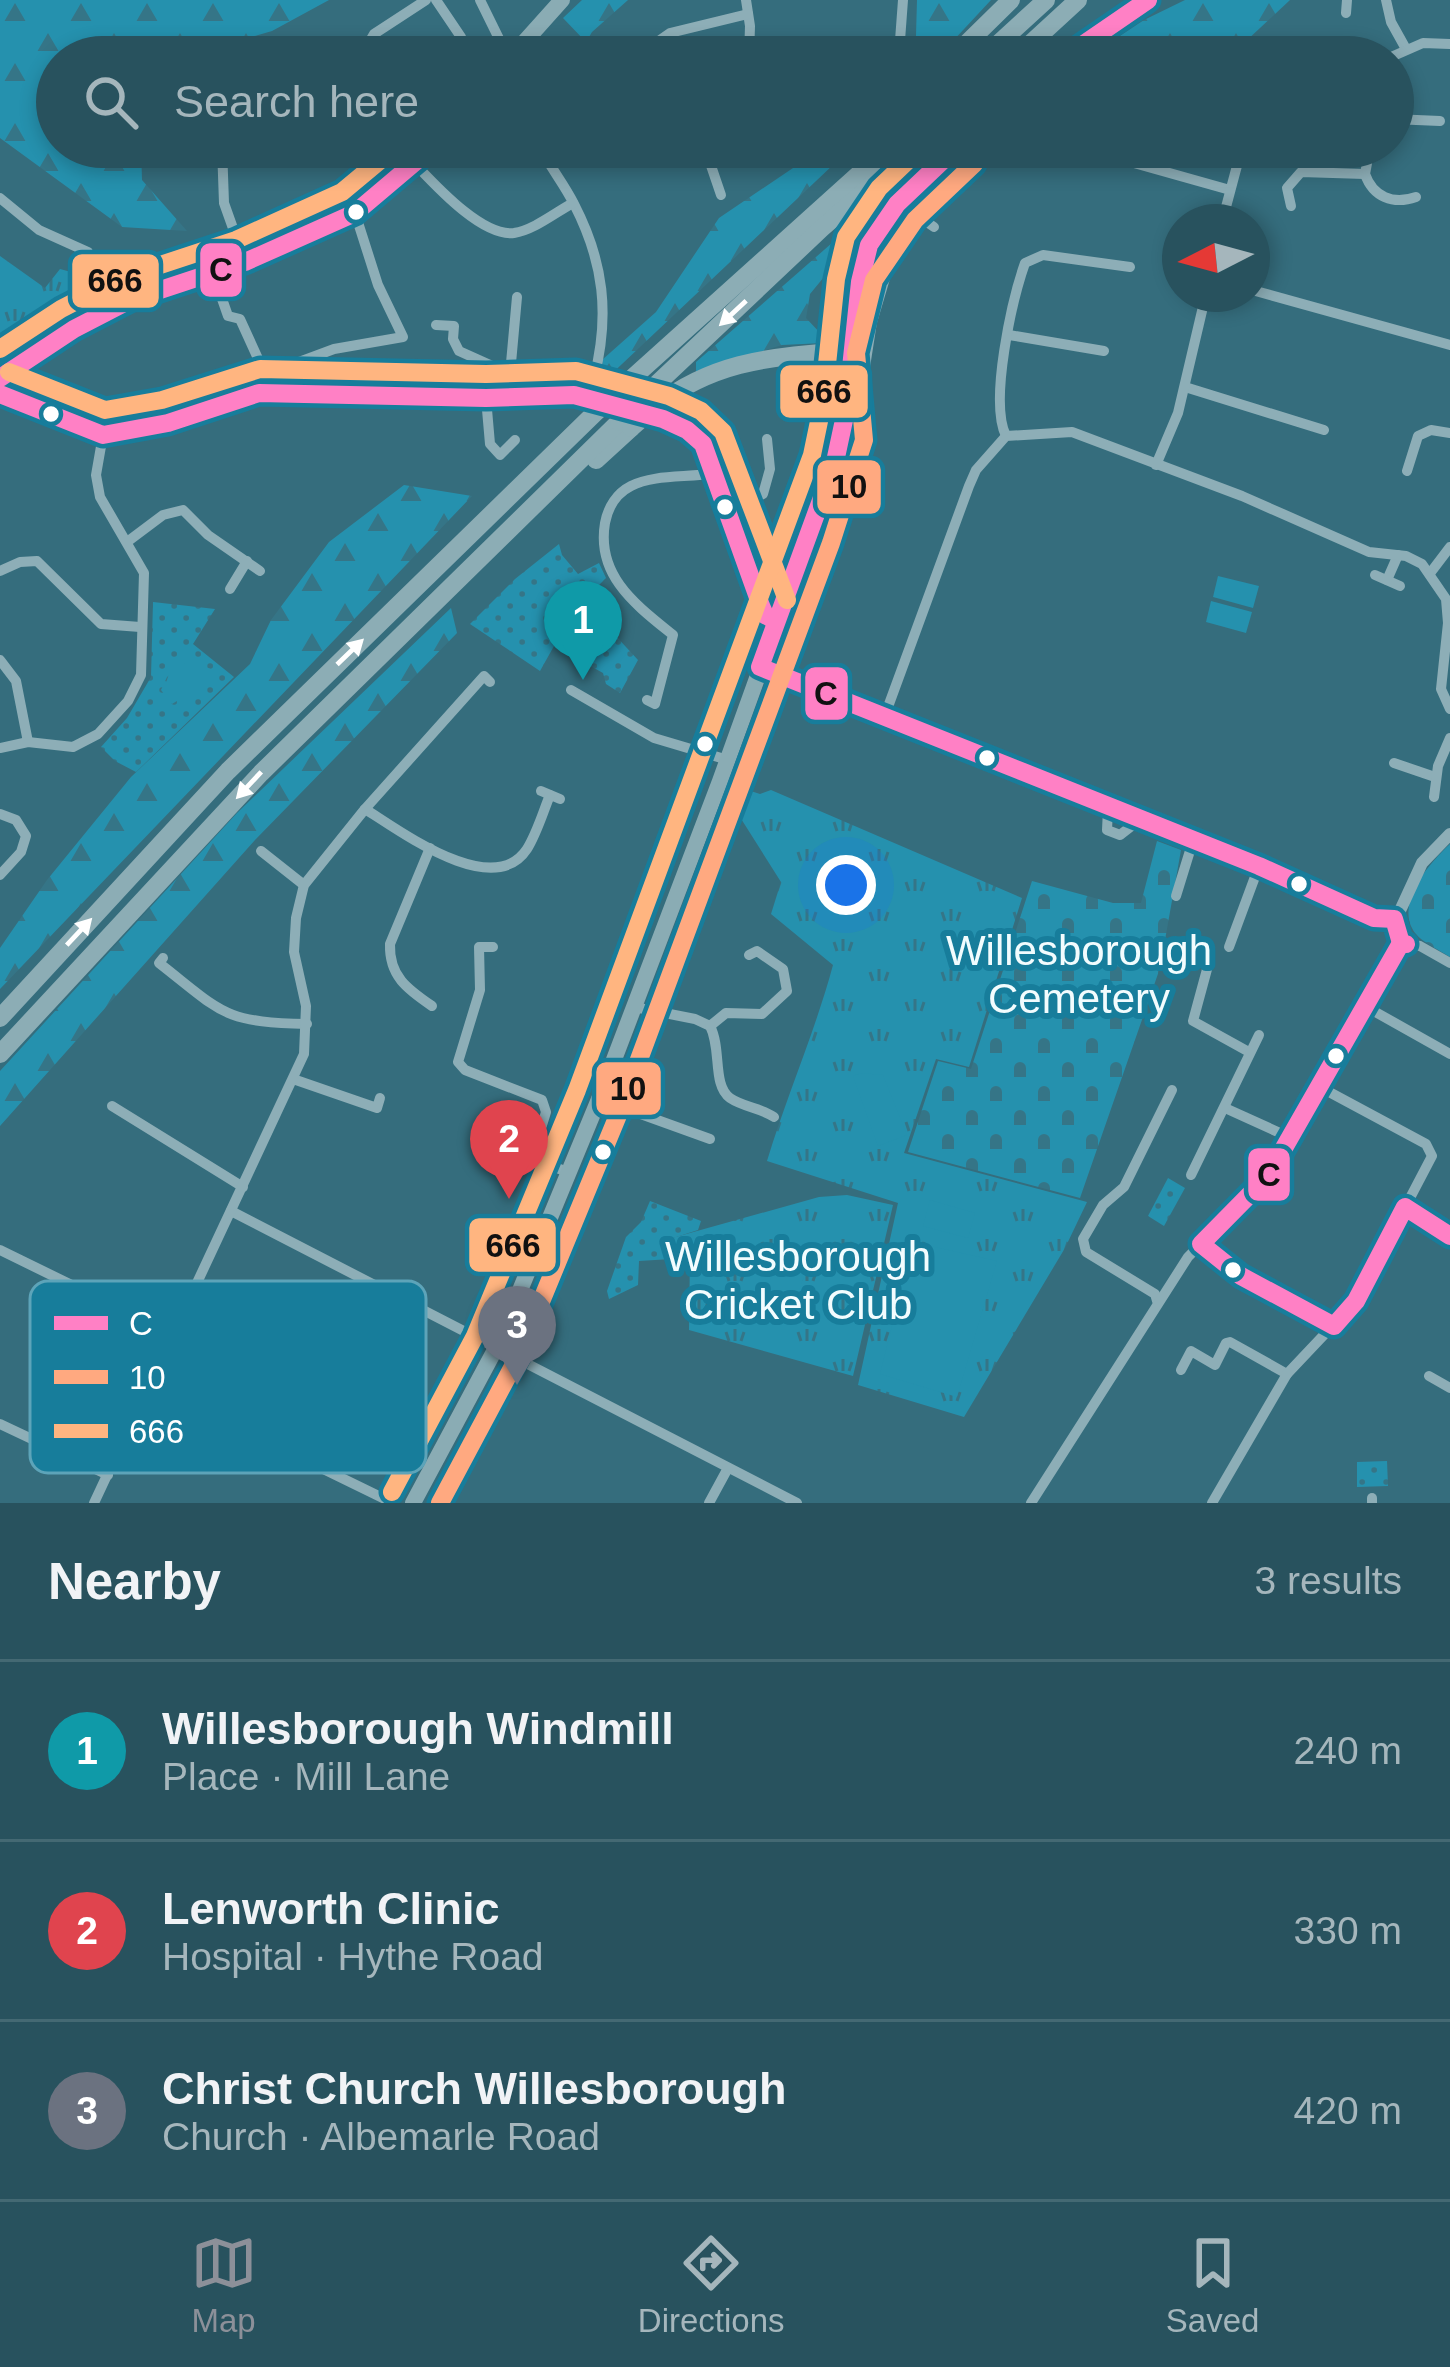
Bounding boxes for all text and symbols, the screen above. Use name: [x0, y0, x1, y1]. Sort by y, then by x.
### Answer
search box: [36, 36, 1414, 168]
icon: search: [78, 69, 144, 135]
text: Search here: [174, 76, 419, 127]
unlabelled marker: [345, 201, 367, 223]
north arrow: [1162, 204, 1270, 312]
line badge: C: [198, 241, 244, 299]
text: C: [209, 251, 233, 288]
line badge: 666: [70, 252, 161, 310]
text: 666: [87, 262, 143, 299]
one-way arrow: [718, 298, 747, 326]
line badge: 666: [778, 363, 870, 420]
text: 666: [796, 373, 852, 410]
unlabelled marker: [40, 403, 62, 425]
line badge: 10: [815, 458, 883, 516]
text: 10: [831, 468, 867, 505]
unlabelled marker: [714, 496, 736, 518]
pin: 1: [544, 581, 622, 680]
one-way arrow: [335, 638, 364, 666]
line badge: C: [803, 665, 850, 722]
text: C: [814, 675, 838, 712]
unlabelled marker: [694, 733, 716, 755]
unlabelled marker: [976, 747, 998, 769]
one-way arrow: [236, 770, 264, 799]
your location: [816, 855, 876, 915]
unlabelled marker: [1288, 873, 1310, 895]
one-way arrow: [65, 917, 93, 946]
park label: Willesborough Cemetery: [946, 927, 1212, 1022]
unlabelled marker: [1325, 1045, 1347, 1067]
line badge: 10: [594, 1060, 663, 1117]
text: 10: [610, 1070, 646, 1107]
pin: 2: [470, 1100, 548, 1199]
unlabelled marker: [592, 1141, 614, 1163]
line badge: C: [1246, 1146, 1292, 1203]
text: C: [1257, 1156, 1281, 1193]
line badge: 666: [467, 1216, 558, 1274]
text: 666: [485, 1227, 541, 1264]
park label: Willesborough Cricket Club: [665, 1233, 931, 1328]
unlabelled marker: [1222, 1259, 1244, 1281]
legend: [30, 1281, 426, 1473]
pin: 3: [478, 1286, 556, 1385]
text: C: [129, 1305, 153, 1342]
text: 10: [129, 1359, 166, 1396]
text: 666: [129, 1413, 184, 1450]
text: Nearby: [48, 1553, 221, 1610]
text: 3 results: [1255, 1559, 1402, 1602]
text: Willesborough Windmill: [162, 1703, 674, 1754]
text: 1: [76, 1729, 98, 1772]
text: 240 m: [1294, 1729, 1402, 1772]
text: Place · Mill Lane: [162, 1755, 450, 1798]
text: Lenworth Clinic: [162, 1883, 500, 1934]
text: 2: [76, 1909, 98, 1952]
text: 330 m: [1294, 1909, 1402, 1952]
text: Hospital · Hythe Road: [162, 1935, 544, 1978]
text: Christ Church Willesborough: [162, 2063, 787, 2114]
text: 3: [76, 2089, 98, 2132]
text: 420 m: [1294, 2089, 1402, 2132]
text: Church · Albemarle Road: [162, 2115, 600, 2158]
tab: Map: [191, 2230, 257, 2340]
tab: Directions: [638, 2230, 785, 2340]
tab: Saved: [1166, 2230, 1259, 2340]

